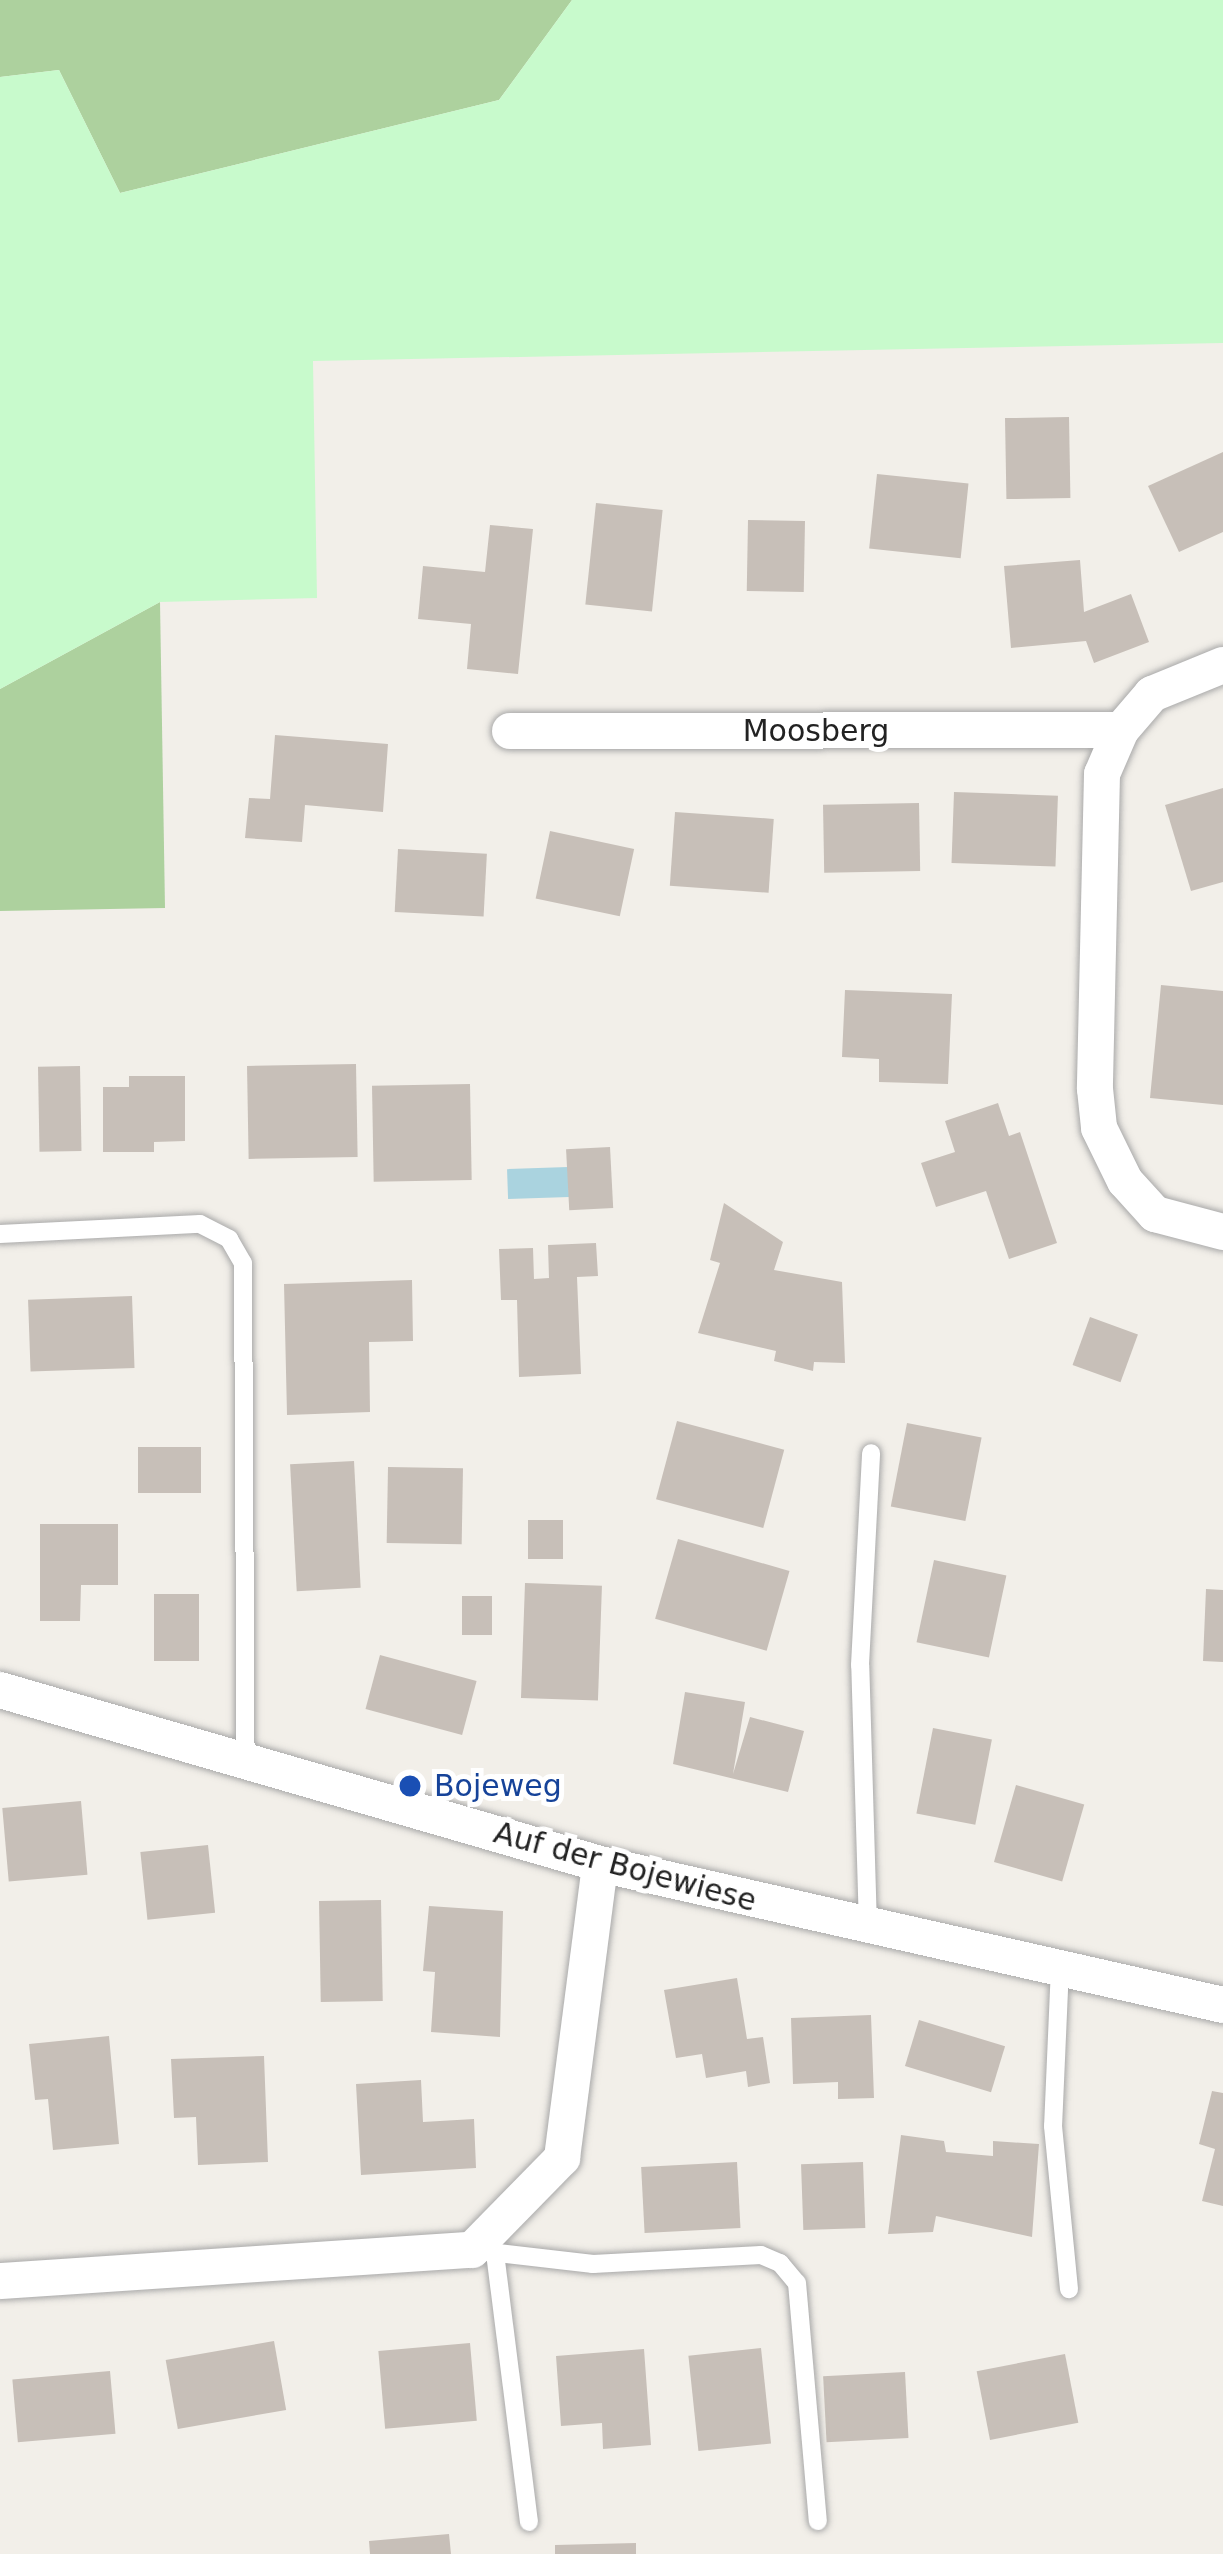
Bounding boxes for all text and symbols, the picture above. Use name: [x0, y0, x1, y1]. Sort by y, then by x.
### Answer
street label: Moosberg: [743, 713, 889, 749]
place label: Bojeweg: [434, 1768, 562, 1804]
marker: Bojeweg: [397, 1773, 423, 1799]
street label: Auf der Bojewiese: [490, 1815, 760, 1919]

